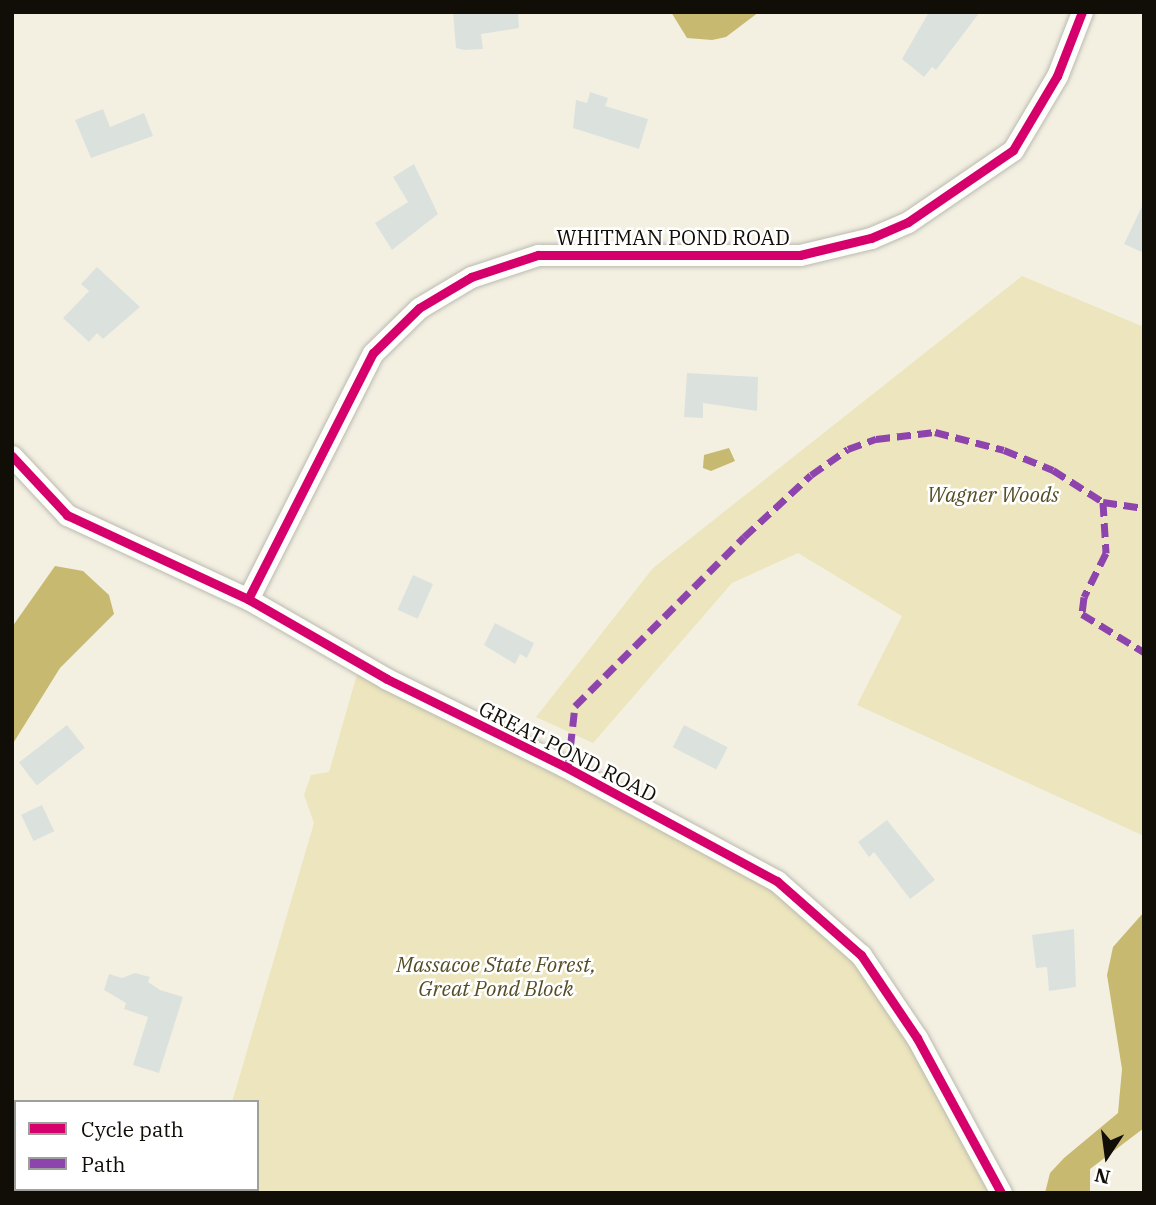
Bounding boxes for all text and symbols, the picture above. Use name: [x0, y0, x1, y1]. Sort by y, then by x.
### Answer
street label: WHITMAN POND ROAD: [556, 224, 790, 250]
park label: Wagner Woods: [927, 481, 1059, 507]
street label: GREAT POND ROAD: [475, 695, 661, 807]
park label: Massacoe State Forest, Great Pond Block: [396, 951, 596, 1001]
legend: [14, 1100, 259, 1191]
text: Cycle path: [81, 1115, 184, 1143]
north arrow: [1072, 1121, 1142, 1191]
text: Path: [81, 1150, 126, 1178]
text: N: [1092, 1163, 1112, 1190]

